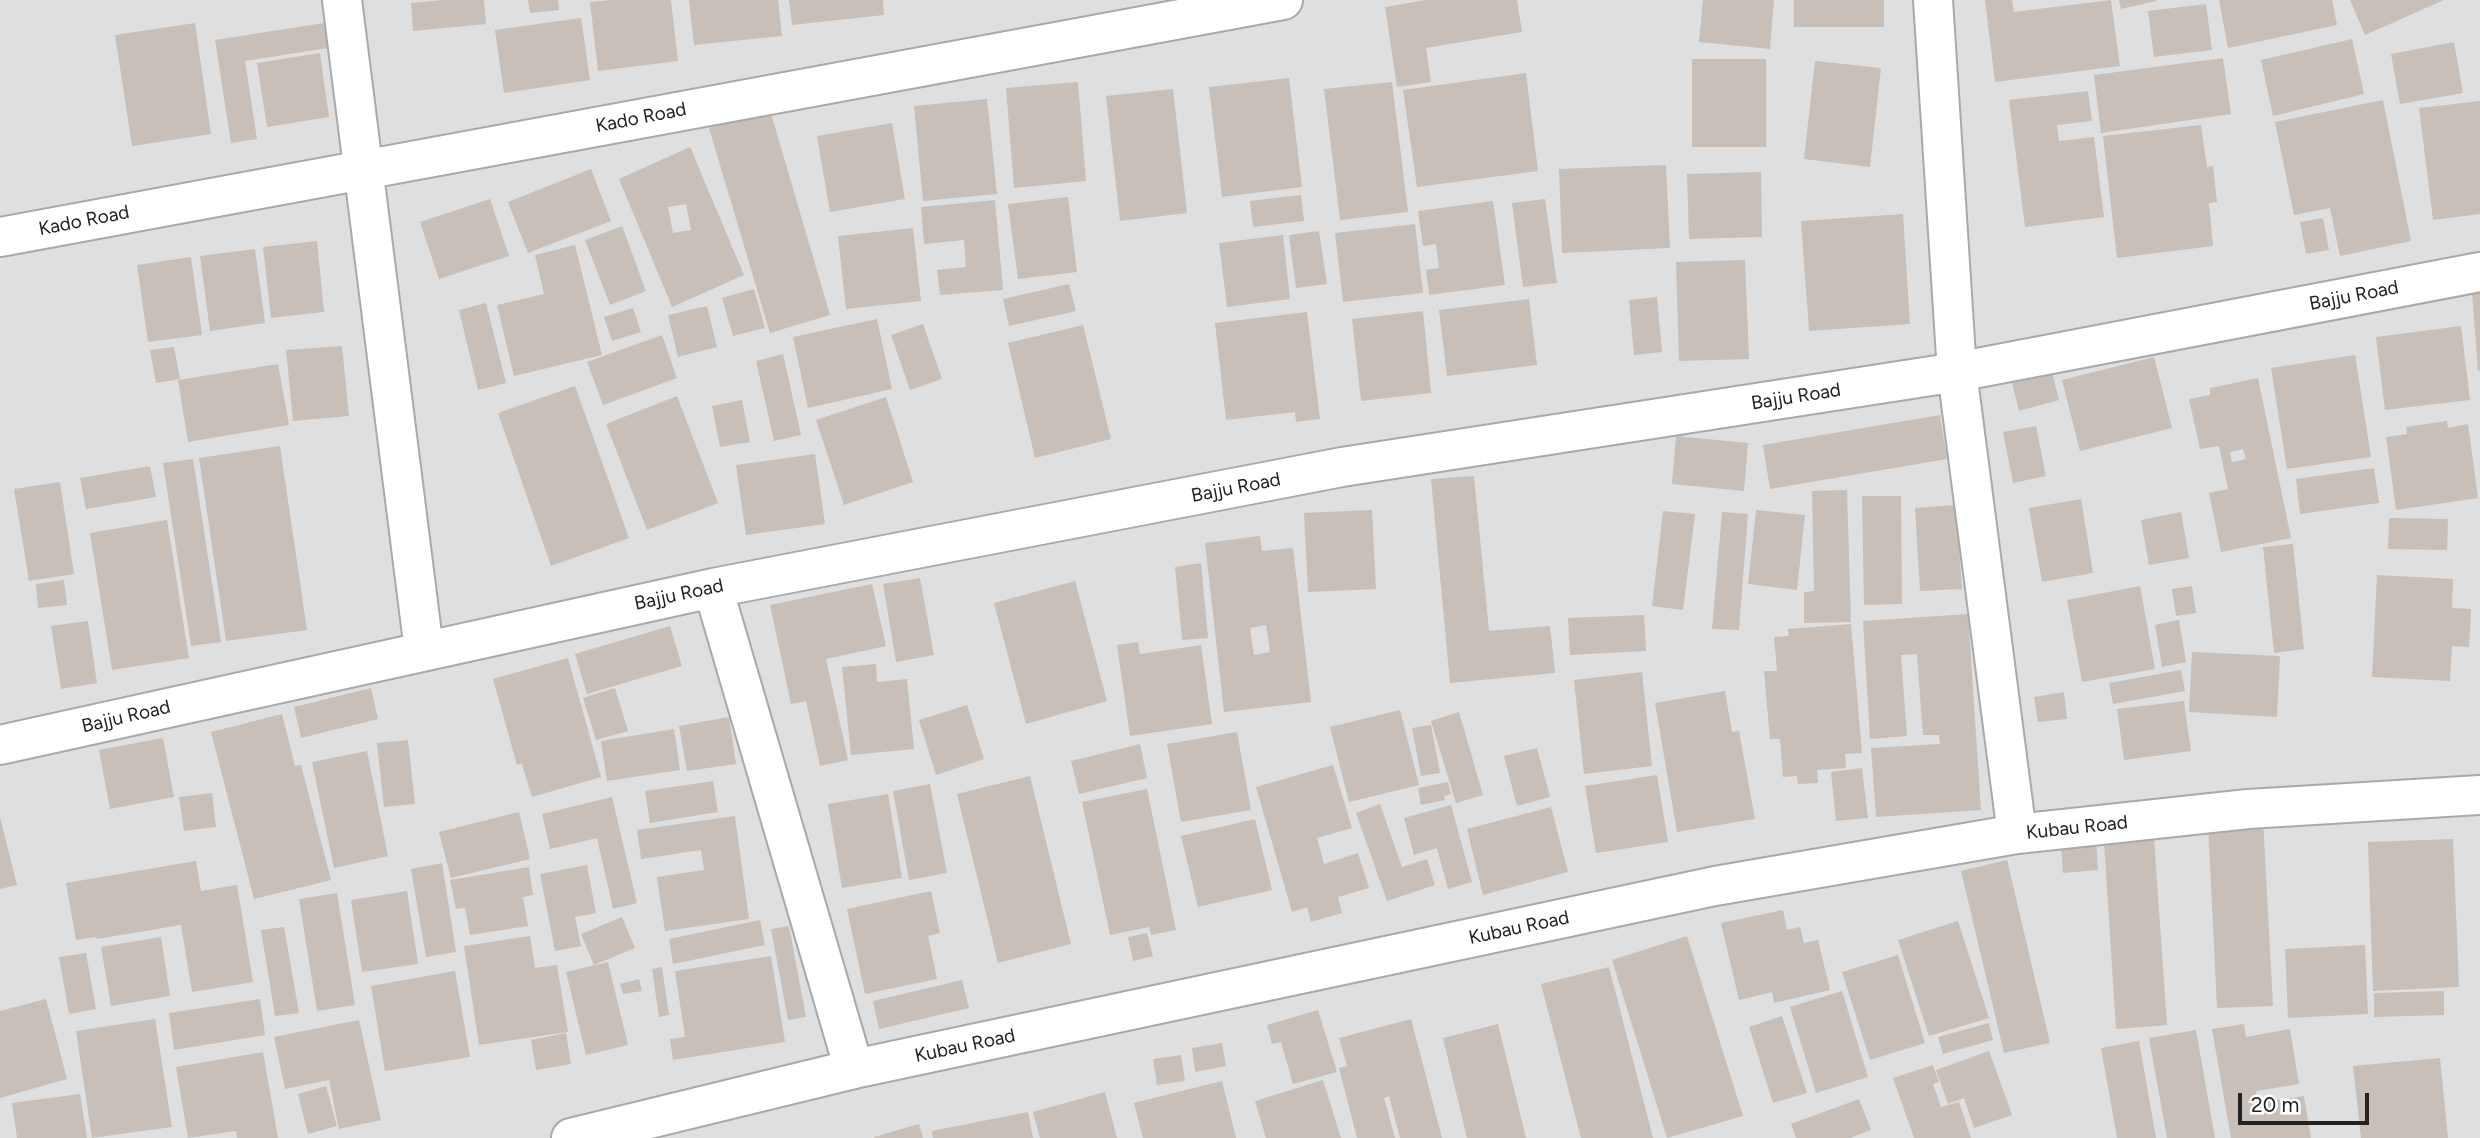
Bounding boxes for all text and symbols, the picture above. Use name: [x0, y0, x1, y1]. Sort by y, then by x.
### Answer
street label: Kado Road: [594, 98, 688, 138]
street label: Kado Road: [37, 201, 131, 241]
street label: Bajju Road: [2307, 276, 2401, 316]
street label: Bajju Road: [1749, 379, 1843, 415]
street label: Bajju Road: [1189, 468, 1283, 508]
street label: Bajju Road: [632, 574, 726, 616]
street label: Bajju Road: [79, 696, 173, 738]
street label: Kubau Road: [2025, 811, 2129, 845]
street label: Kubau Road: [1467, 906, 1571, 950]
street label: Kubau Road: [913, 1024, 1017, 1068]
scale bar: [2242, 1078, 2373, 1122]
text: 20 m: [2251, 1092, 2299, 1117]

